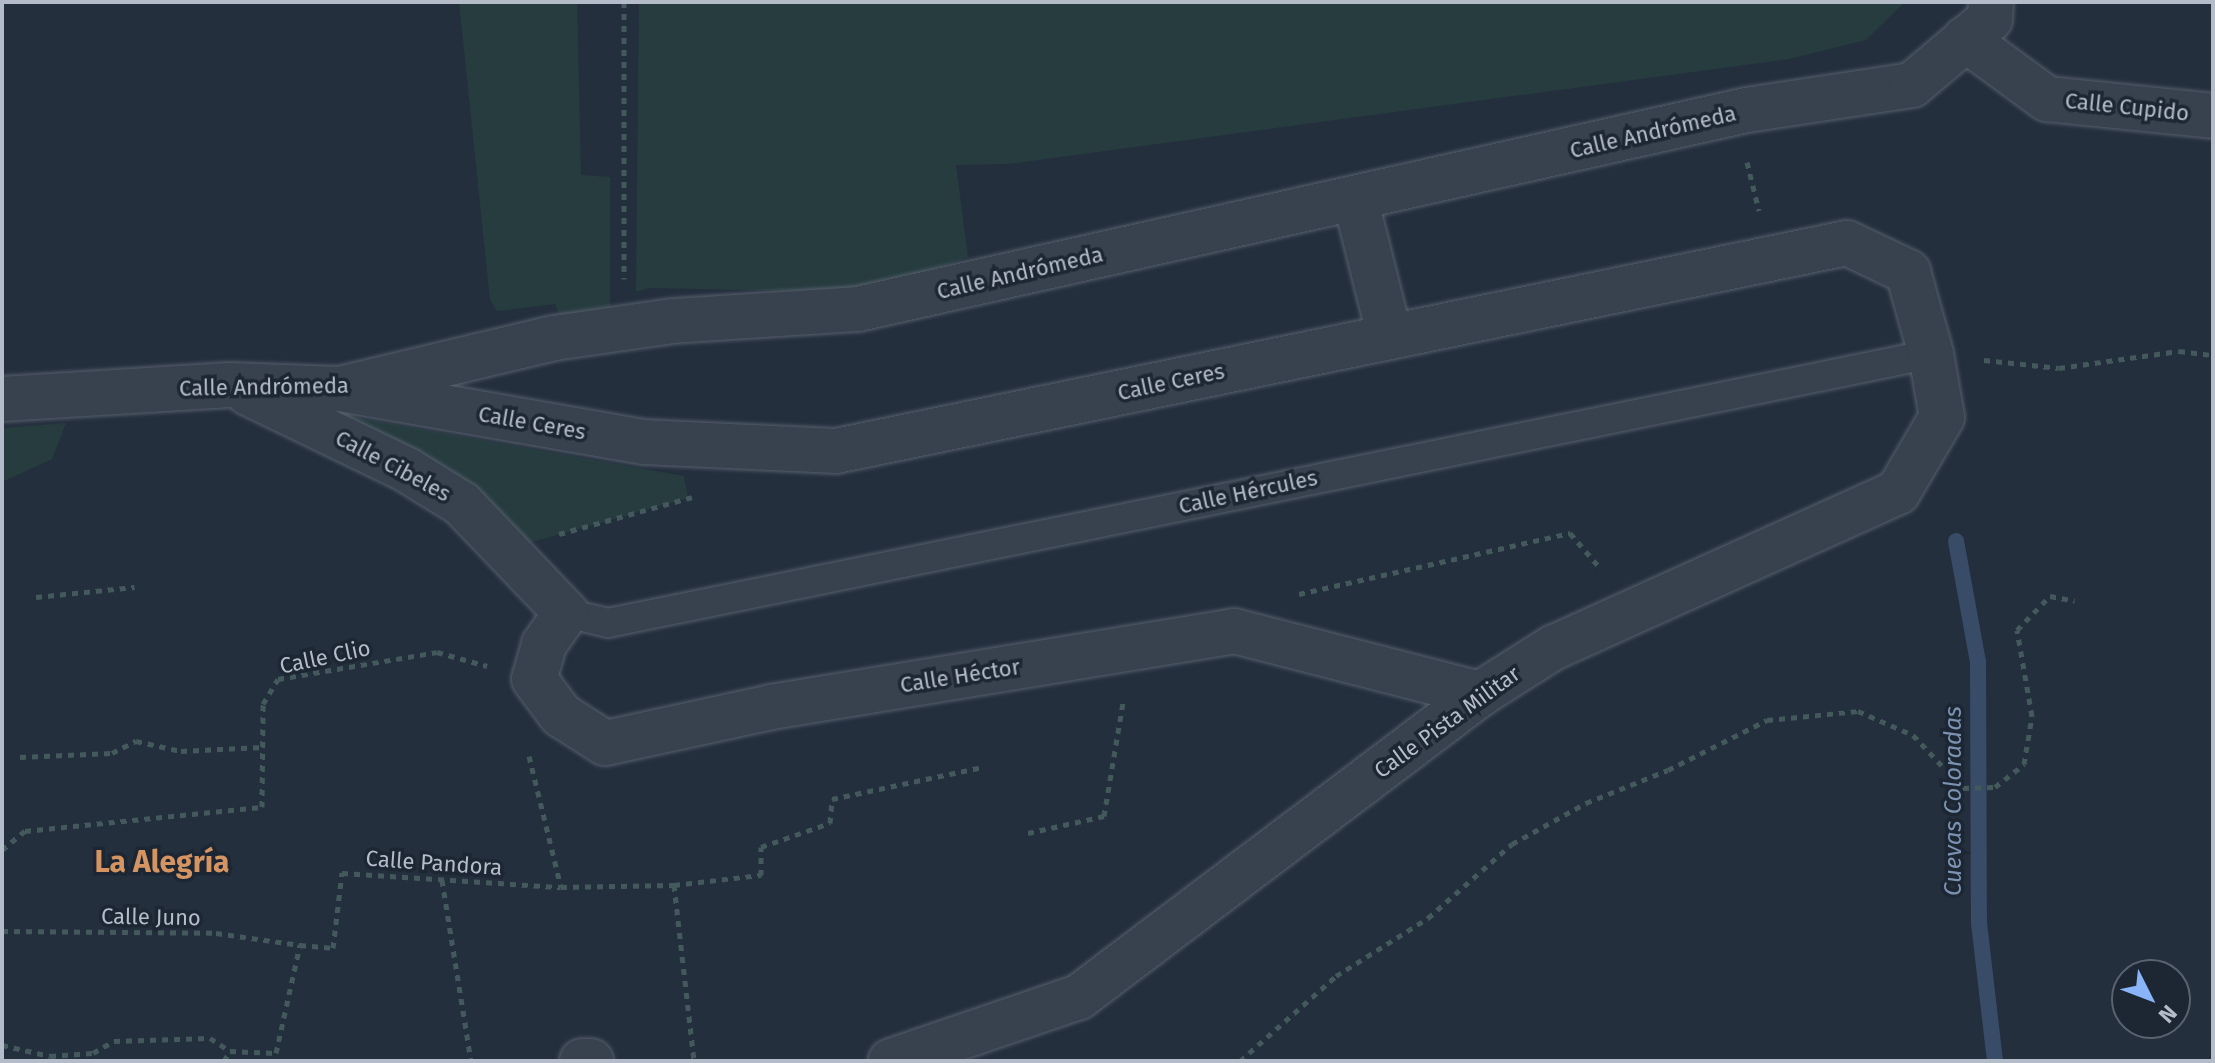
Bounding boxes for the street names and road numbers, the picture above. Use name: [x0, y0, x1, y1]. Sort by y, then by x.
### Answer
street label: Calle Cupido: [2064, 87, 2190, 127]
street label: Calle Andrómeda: [1567, 100, 1739, 164]
street label: Calle Andrómeda: [934, 241, 1106, 305]
street label: Calle Ceres: [1115, 358, 1227, 406]
street label: Calle Andrómeda: [179, 372, 349, 402]
street label: Calle Ceres: [476, 401, 588, 445]
street label: Calle Cibeles: [331, 425, 455, 507]
street label: Calle Hércules: [1176, 464, 1320, 520]
street label: Calle Clio: [277, 635, 373, 679]
street label: Calle Héctor: [898, 654, 1022, 698]
street label: Calle Pista Militar: [1369, 660, 1525, 784]
street label: Calle Pandora: [365, 845, 503, 881]
street label: Calle Juno: [101, 903, 201, 931]

